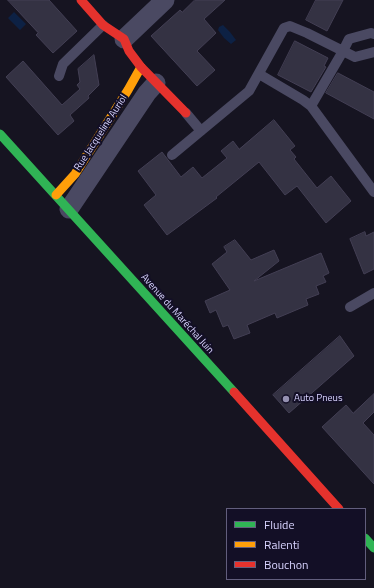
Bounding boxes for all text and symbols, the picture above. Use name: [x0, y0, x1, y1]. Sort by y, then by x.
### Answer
street label: Rue Jacqueline Auriol: [72, 93, 130, 173]
street label: Avenue du Maréchal Juin: [138, 272, 216, 356]
place label: Auto Pneus: [294, 393, 343, 405]
marker: Auto Pneus: [281, 394, 291, 404]
legend: [226, 508, 366, 580]
text: Fluide: [264, 515, 295, 534]
text: Ralenti: [264, 535, 299, 554]
text: Bouchon: [264, 555, 309, 574]

